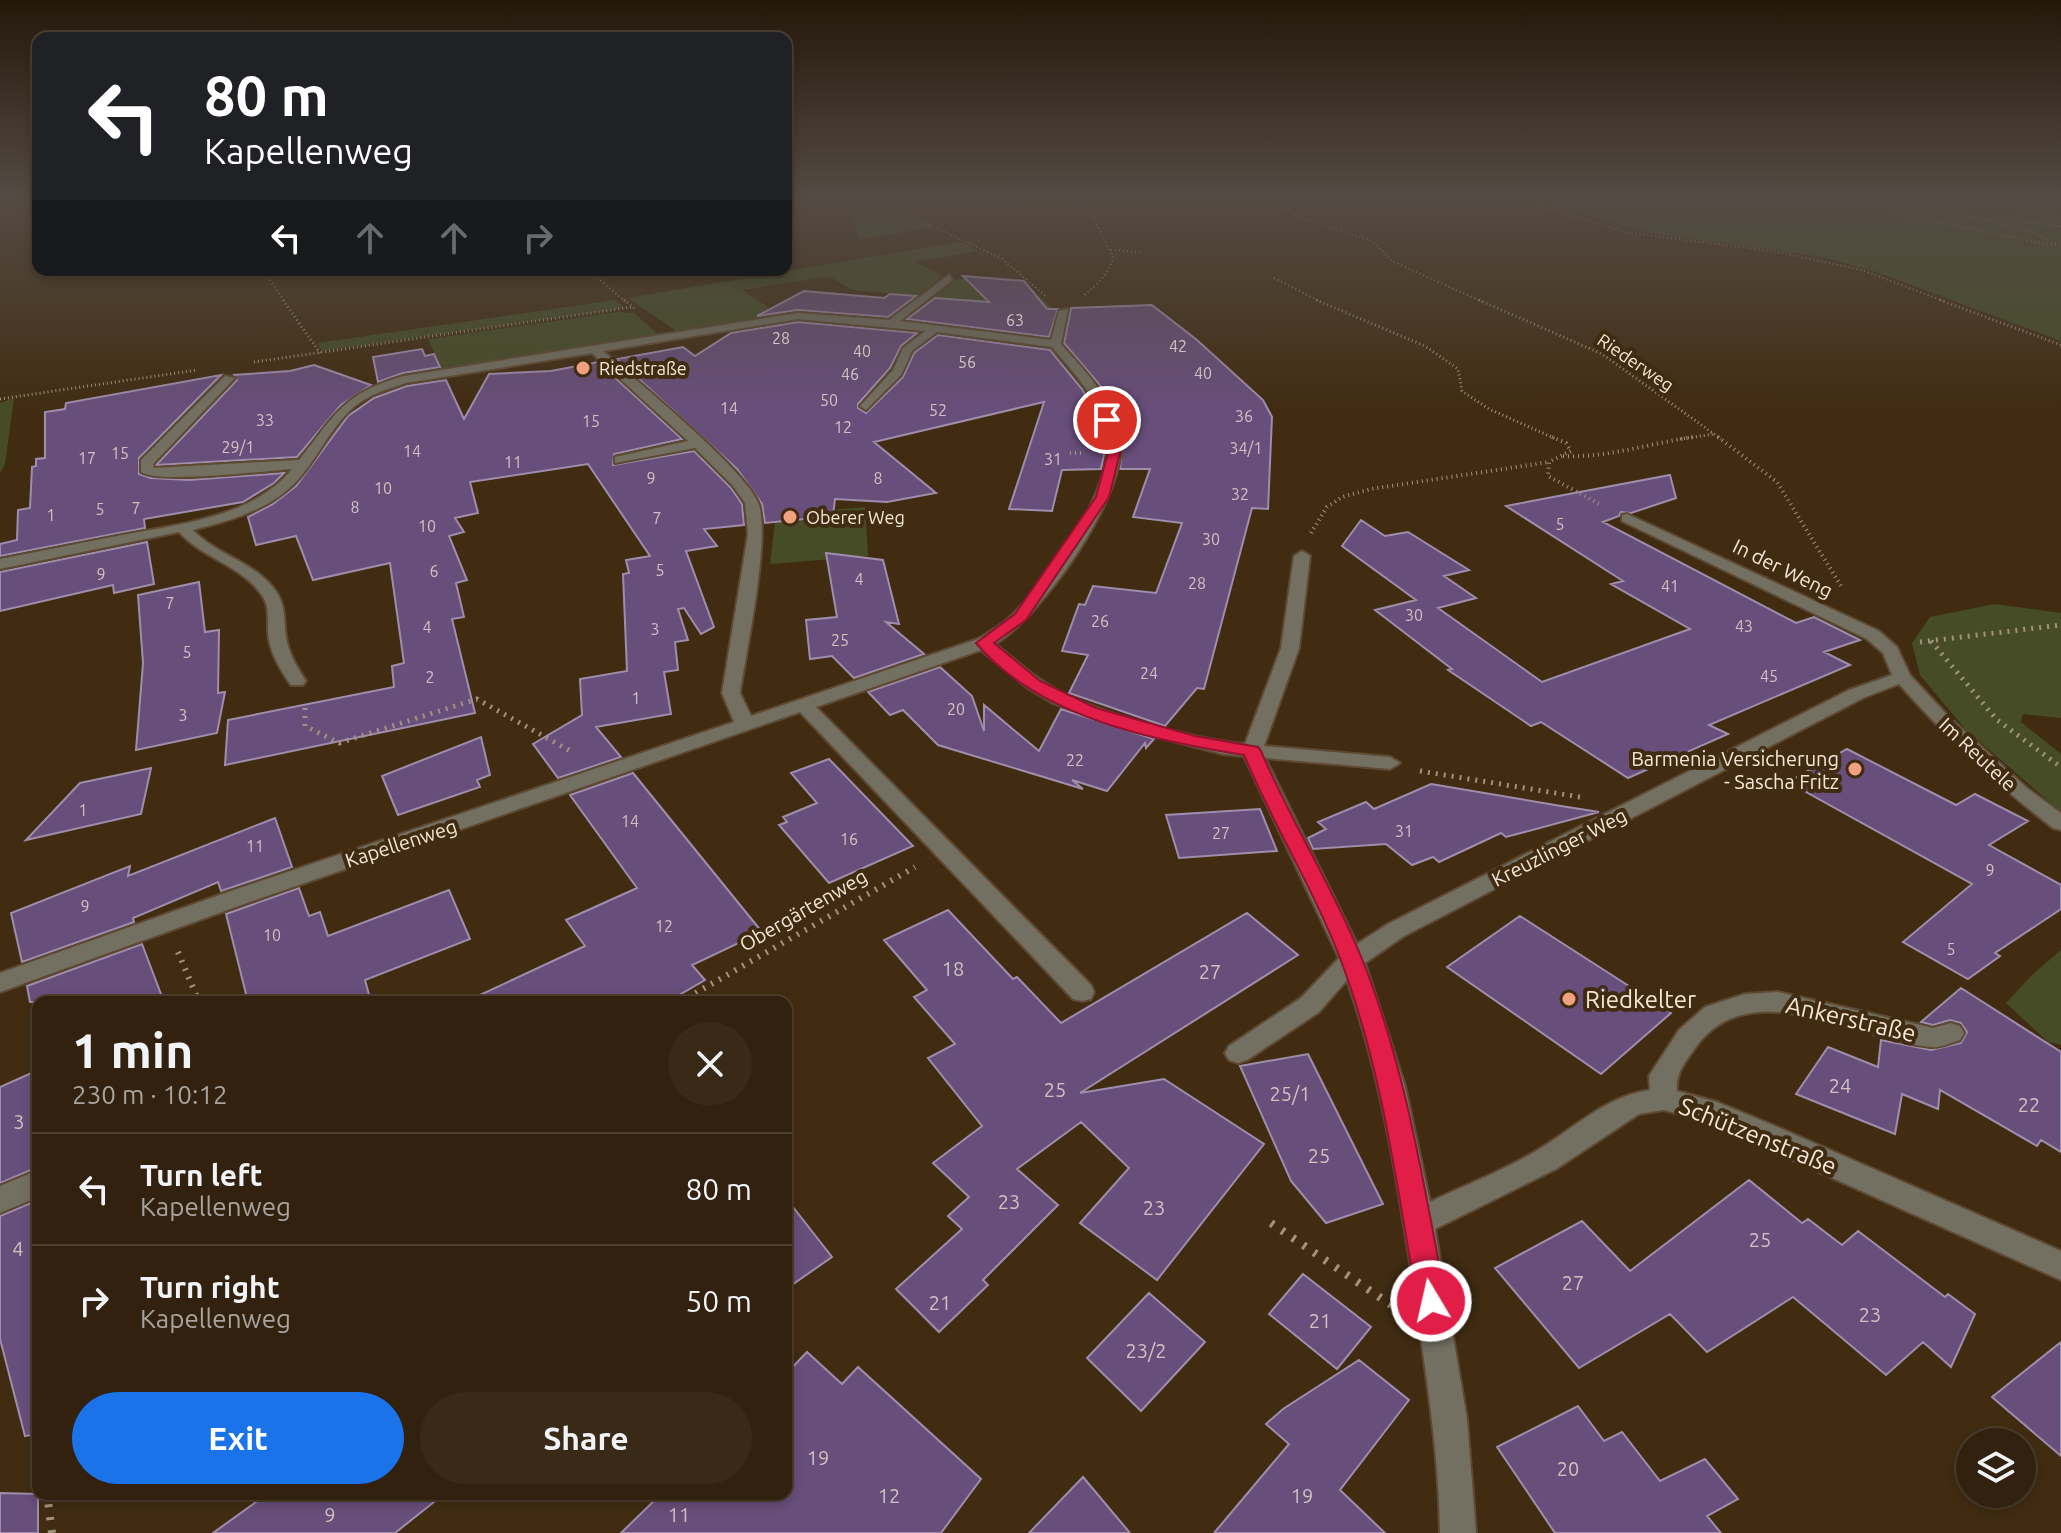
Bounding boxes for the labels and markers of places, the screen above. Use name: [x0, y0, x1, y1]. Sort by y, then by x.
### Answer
place label: Riedstraße: [599, 358, 687, 378]
marker: Riedstraße: [574, 359, 592, 377]
pin: [1073, 386, 1141, 454]
place label: Oberer Weg: [806, 507, 905, 527]
marker: Oberer Weg: [781, 508, 799, 526]
place label: Barmenia Versicherung - Sascha Fritz: [1631, 747, 1839, 793]
marker: Barmenia Versicherung - Sascha Fritz: [1846, 760, 1864, 778]
place label: Riedkelter: [1585, 986, 1696, 1013]
marker: Riedkelter: [1560, 990, 1578, 1008]

